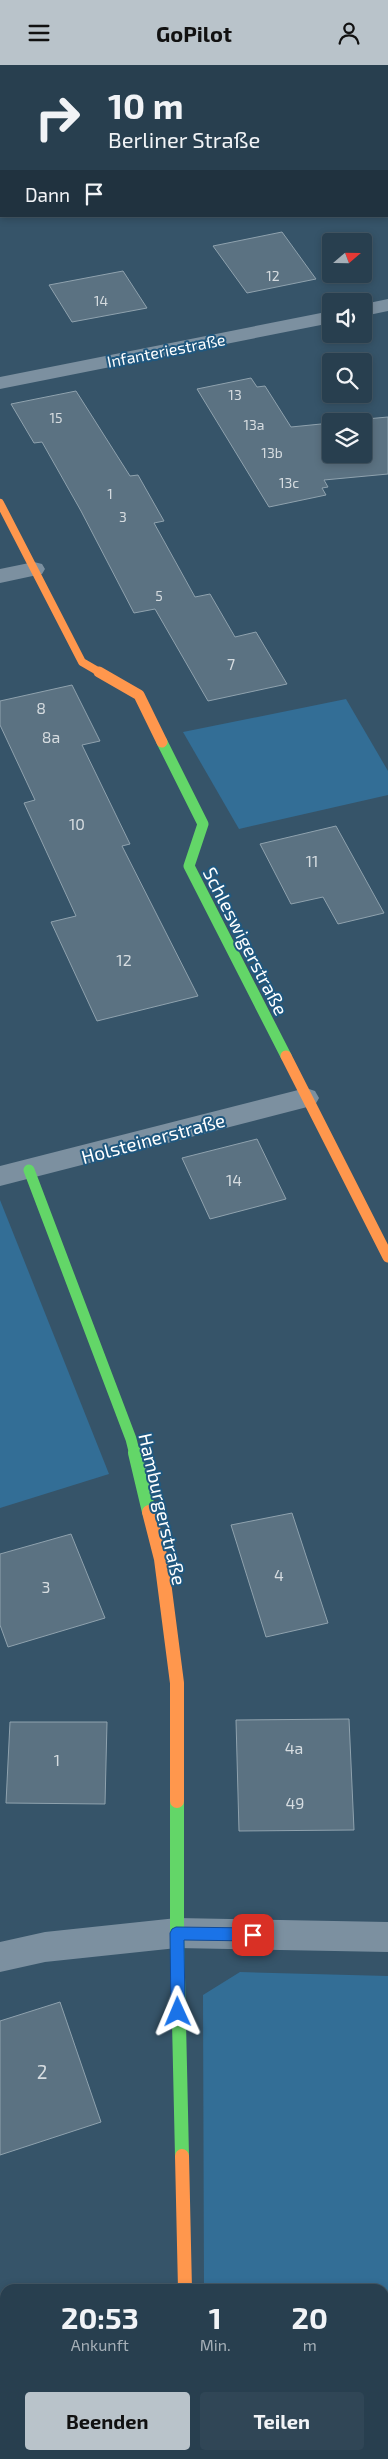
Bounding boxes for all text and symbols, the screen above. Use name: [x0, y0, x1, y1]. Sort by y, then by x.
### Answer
icon: menu: [25, 19, 53, 47]
icon: person: [335, 19, 363, 47]
text: GoPilot: [156, 20, 232, 46]
text: 10 m: [108, 84, 184, 126]
icon: right: [25, 85, 90, 150]
text: Berliner Straße: [108, 126, 260, 152]
icon: arrive: [80, 180, 108, 208]
text: Dann: [25, 183, 70, 206]
north arrow: [322, 233, 372, 283]
map controls: [322, 233, 372, 463]
house number: 12: [266, 267, 280, 284]
house number: 14: [94, 292, 108, 309]
button: sound: [322, 293, 372, 343]
street label: Infanteriestraße: [105, 329, 227, 371]
button: search: [322, 353, 372, 403]
house number: 13: [228, 386, 242, 403]
house number: 15: [49, 409, 63, 426]
button: layers: [322, 413, 372, 463]
house number: 13a: [243, 416, 265, 433]
house number: 13b: [261, 444, 283, 461]
house number: 13c: [279, 474, 299, 491]
house number: 1: [107, 485, 113, 502]
house number: 3: [119, 508, 127, 525]
house number: 5: [155, 587, 163, 604]
house number: 7: [227, 654, 235, 673]
house number: 8: [36, 698, 46, 717]
house number: 8a: [42, 727, 60, 746]
house number: 10: [69, 814, 85, 833]
house number: 11: [306, 851, 318, 870]
street label: Schleswigerstraße: [199, 863, 293, 1019]
house number: 12: [116, 950, 132, 969]
street label: Holsteinerstraße: [79, 1108, 227, 1168]
house number: 14: [226, 1170, 242, 1189]
street label: Hamburgerstraße: [134, 1431, 192, 1587]
house number: 4: [274, 1565, 284, 1584]
house number: 3: [42, 1577, 50, 1596]
house number: 4a: [285, 1738, 303, 1757]
house number: 1: [54, 1750, 60, 1769]
house number: 49: [286, 1793, 305, 1812]
pin: [232, 1914, 274, 1956]
icon: arrive: [239, 1921, 267, 1949]
position arrow: [151, 1985, 203, 2037]
house number: 2: [37, 2060, 47, 2083]
text: 20:53: [61, 2299, 139, 2335]
text: 1: [209, 2299, 222, 2335]
text: 20: [292, 2299, 328, 2335]
text: Ankunft: [71, 2335, 129, 2354]
text: Min.: [200, 2335, 231, 2354]
text: m: [303, 2335, 317, 2354]
button: Beenden: [25, 2392, 190, 2450]
button: Teilen: [200, 2392, 364, 2450]

